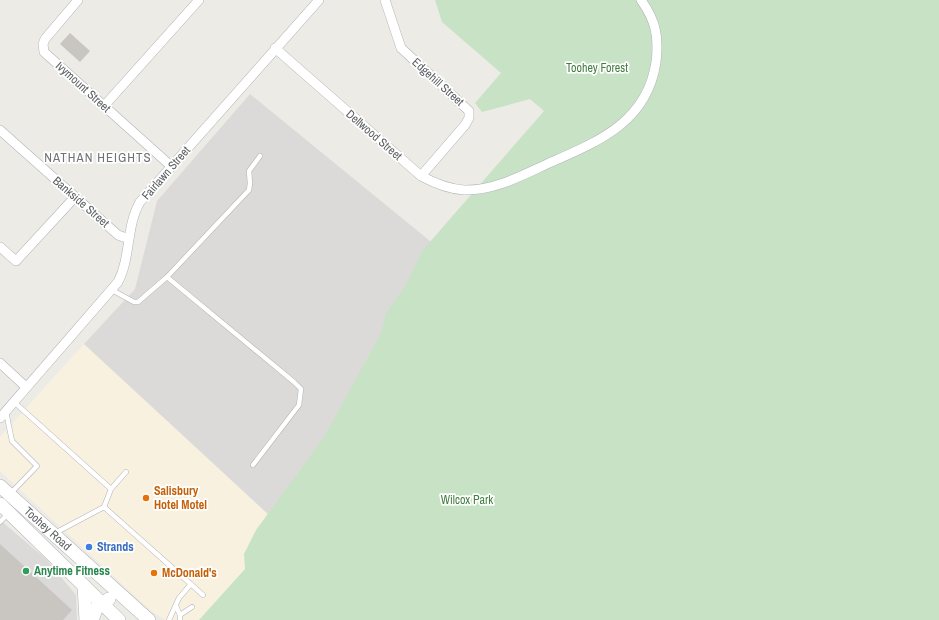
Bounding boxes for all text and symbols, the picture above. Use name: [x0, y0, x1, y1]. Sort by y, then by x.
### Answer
street label: Edgehill Street: [409, 54, 468, 110]
street label: Ivymount Street: [52, 58, 114, 116]
park label: Toohey Forest: [566, 60, 628, 76]
street label: Dellwood Street: [343, 106, 406, 164]
street label: Fairlawn Street: [138, 143, 194, 203]
district label: NATHAN HEIGHTS: [44, 149, 152, 166]
street label: Bankside Street: [49, 173, 113, 231]
place label: Salisbury Hotel Motel: [154, 483, 207, 513]
park label: Wilcox Park: [441, 492, 493, 508]
marker: Salisbury Hotel Motel: [141, 493, 151, 503]
street label: Toohey Road: [21, 503, 75, 554]
place label: Strands: [97, 539, 134, 555]
marker: Strands: [84, 542, 94, 552]
place label: Anytime Fitness: [34, 563, 111, 579]
place label: McDonald's: [162, 565, 217, 581]
marker: Anytime Fitness: [21, 566, 31, 576]
marker: McDonald's: [149, 568, 159, 578]

